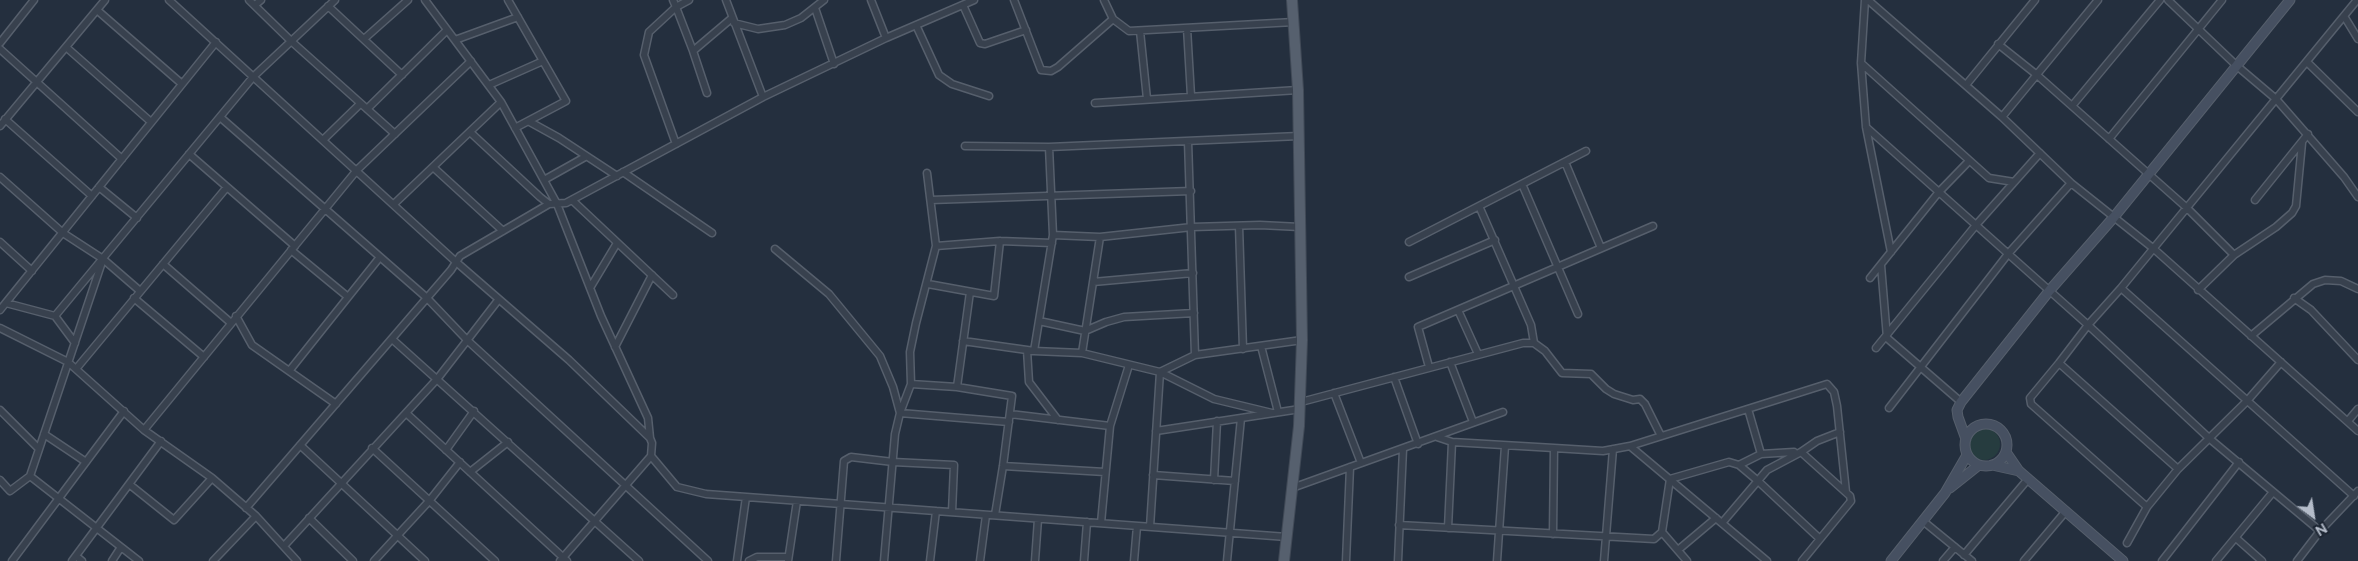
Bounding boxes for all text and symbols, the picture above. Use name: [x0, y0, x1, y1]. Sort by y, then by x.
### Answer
north arrow: [2288, 491, 2338, 541]
text: N: [2312, 519, 2330, 539]

